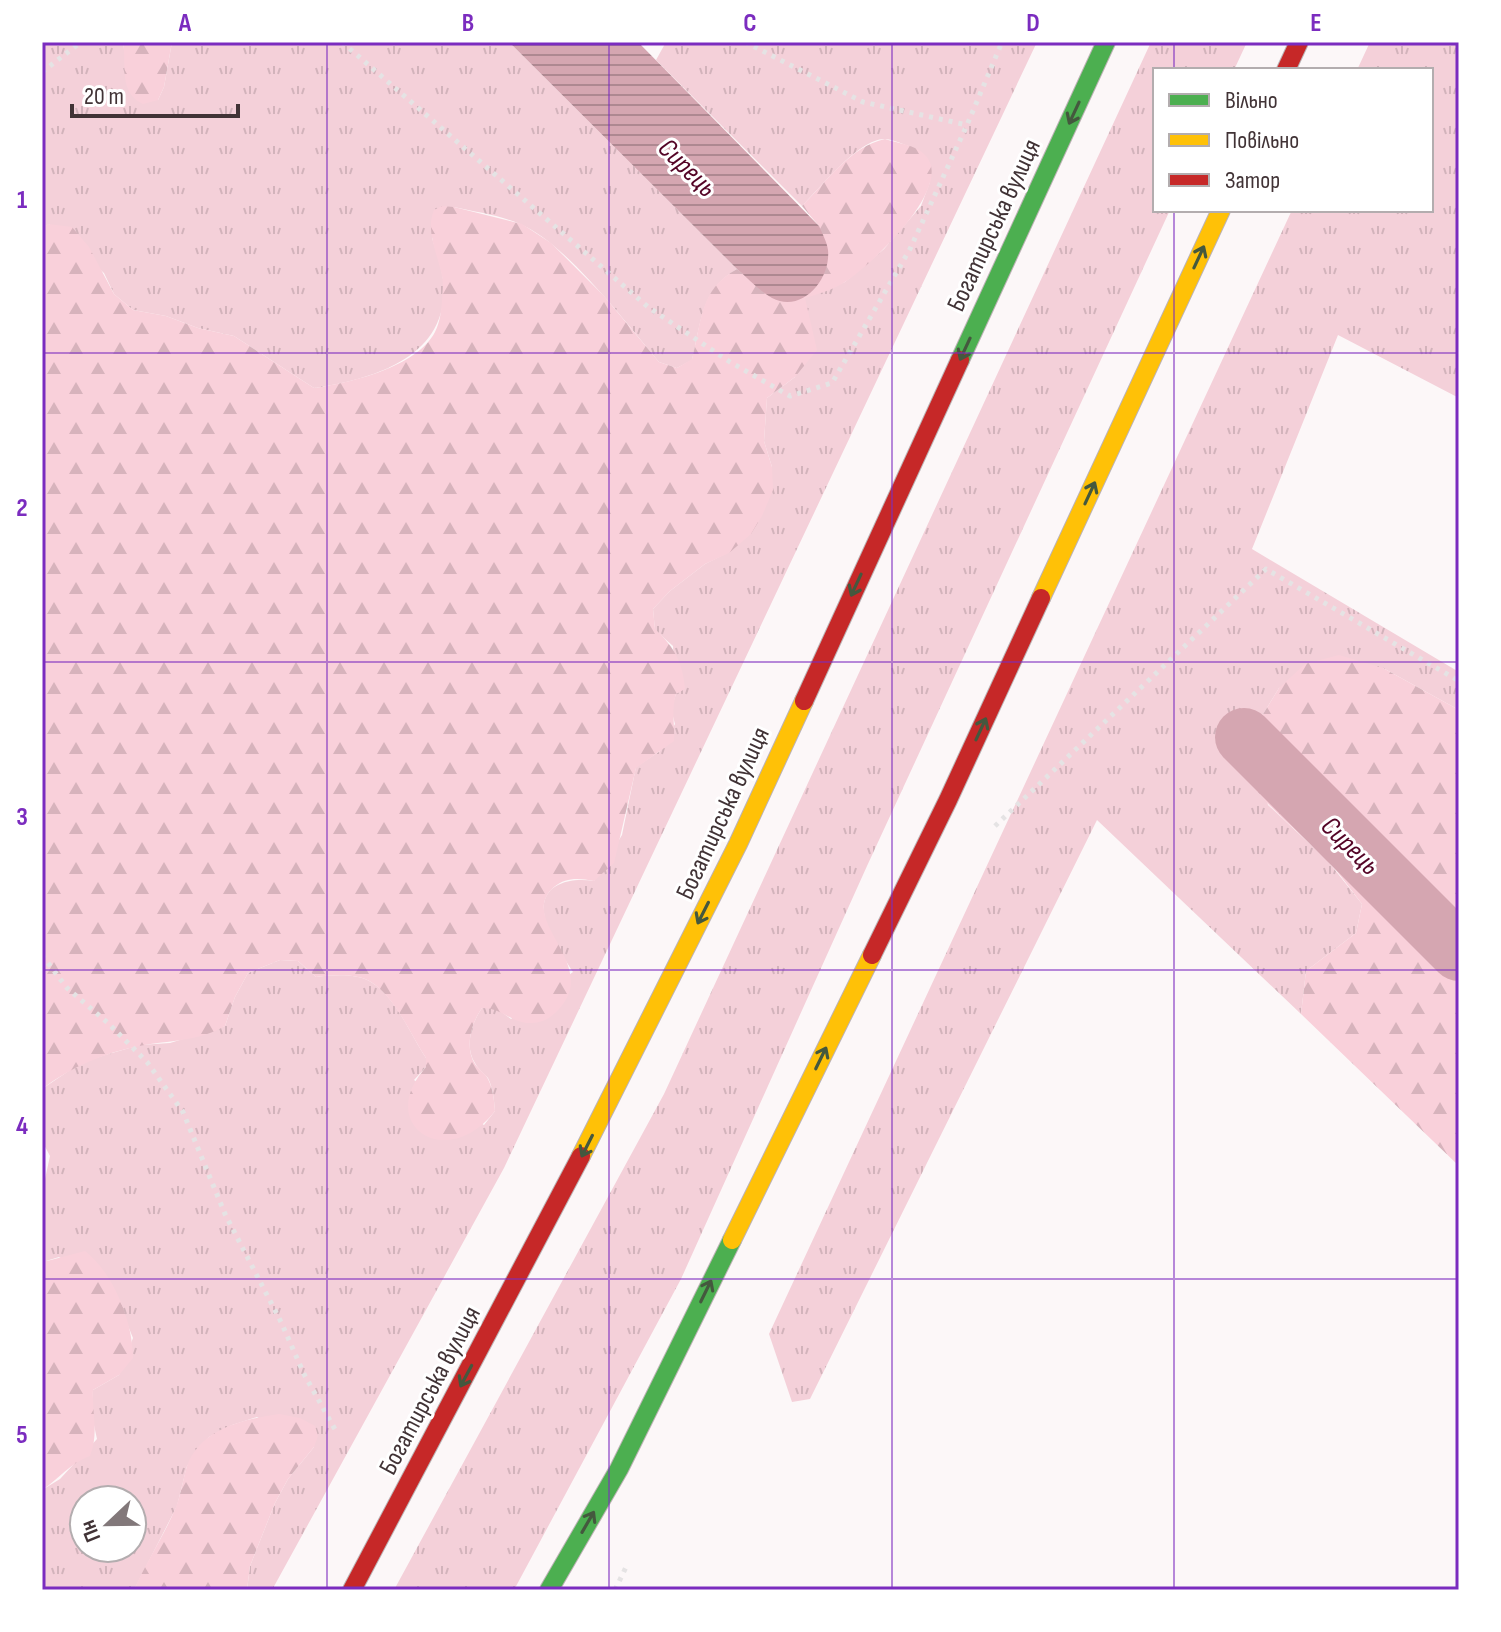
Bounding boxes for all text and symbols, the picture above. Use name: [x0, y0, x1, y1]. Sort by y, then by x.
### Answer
text: A: [178, 8, 192, 39]
text: B: [462, 8, 474, 39]
text: C: [743, 8, 757, 39]
text: D: [1026, 8, 1040, 39]
text: E: [1310, 8, 1322, 39]
scale bar: [72, 68, 238, 118]
legend: [1153, 68, 1433, 212]
text: 20 m: [84, 82, 124, 111]
text: Вільно: [1225, 86, 1278, 115]
one-way arrow: [1065, 100, 1080, 125]
text: Повільно: [1225, 126, 1299, 155]
water label: Сирець: [651, 132, 723, 204]
street label: Богатирська вулиця: [941, 135, 1048, 317]
text: Затор: [1225, 166, 1280, 195]
text: 1: [17, 185, 27, 216]
one-way arrow: [1193, 245, 1208, 270]
one-way arrow: [957, 337, 972, 361]
one-way arrow: [1083, 481, 1098, 505]
text: 2: [16, 493, 28, 524]
one-way arrow: [848, 573, 863, 597]
one-way arrow: [974, 717, 989, 741]
street label: Богатирська вулиця: [670, 723, 777, 905]
text: 3: [16, 802, 28, 833]
water label: Сирець: [1314, 810, 1386, 882]
one-way arrow: [695, 901, 710, 925]
one-way arrow: [814, 1046, 829, 1070]
text: 4: [16, 1111, 28, 1142]
one-way arrow: [578, 1133, 594, 1157]
one-way arrow: [699, 1279, 714, 1303]
street label: Богатирська вулиця: [373, 1301, 488, 1480]
one-way arrow: [458, 1364, 473, 1388]
text: 5: [16, 1420, 28, 1451]
north arrow: [68, 1484, 148, 1564]
one-way arrow: [581, 1511, 596, 1535]
text: Пн: [74, 1516, 107, 1546]

